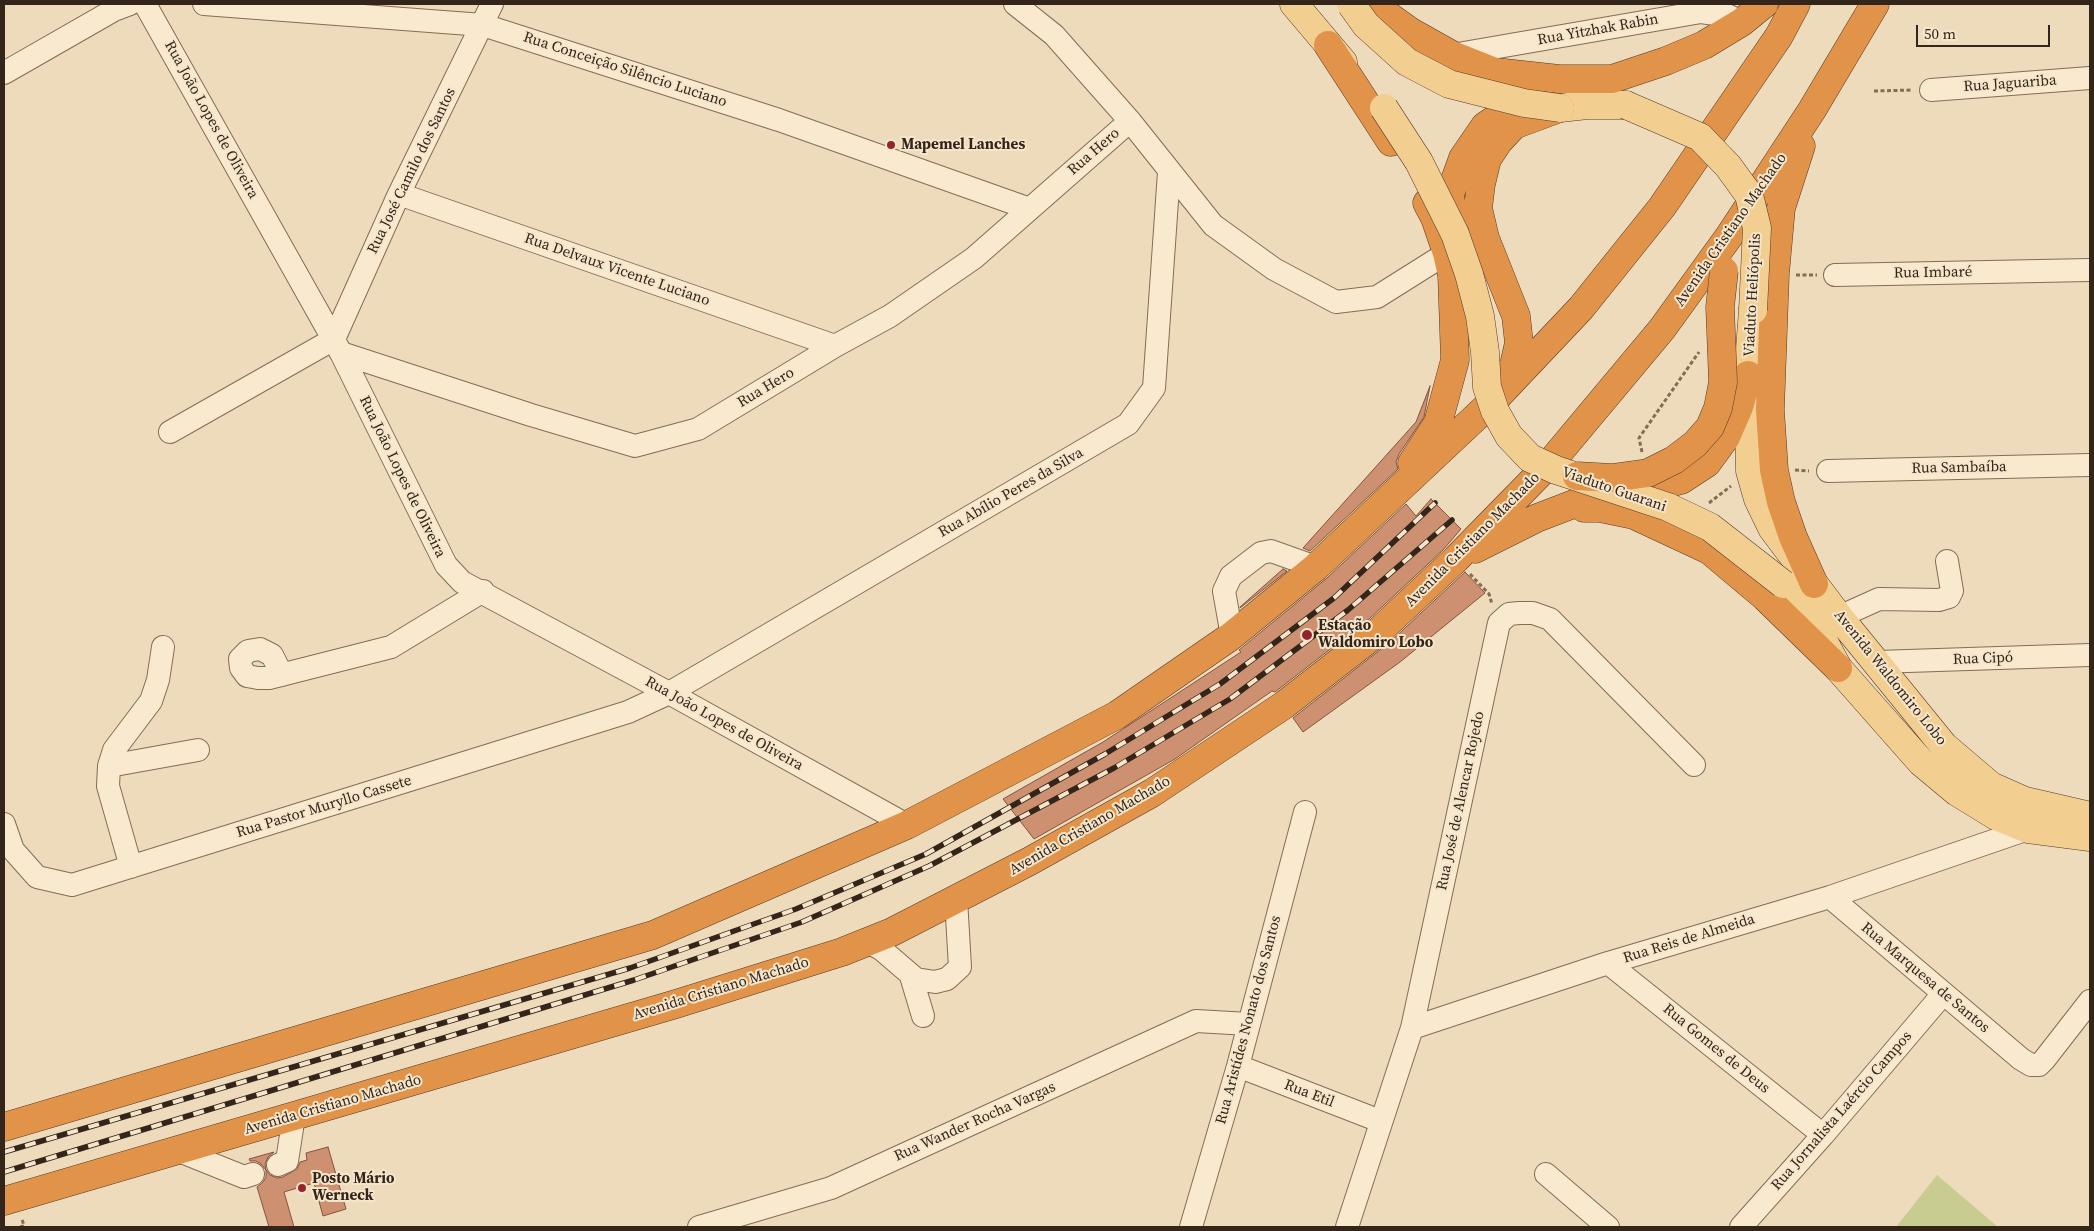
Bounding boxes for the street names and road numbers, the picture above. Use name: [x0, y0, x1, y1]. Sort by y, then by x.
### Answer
street label: Rua Yitzhak Rabin: [1536, 10, 1660, 50]
street label: Rua Conceição Silêncio Luciano: [521, 29, 729, 111]
street label: Rua João Lopes de Oliveira: [160, 38, 262, 202]
street label: Rua Jaguariba: [1963, 72, 2057, 96]
street label: Rua José Camilo dos Santos: [364, 85, 460, 257]
street label: Rua Hero: [1064, 125, 1124, 179]
street label: Avenida Cristiano Machado: [1671, 150, 1791, 310]
street label: Rua Delvaux Vicente Luciano: [522, 230, 712, 310]
street label: Viaduto Heliópolis: [1741, 233, 1765, 357]
street label: Rua Imbaré: [1894, 263, 1972, 283]
street label: Rua Hero: [734, 364, 798, 412]
street label: Rua João Lopes de Oliveira: [355, 393, 449, 561]
street label: Rua Abílio Peres da Silva: [935, 444, 1087, 542]
street label: Rua Sambaíba: [1911, 458, 2007, 478]
street label: Viaduto Guarani: [1559, 464, 1669, 516]
street label: Avenida Cristiano Machado: [1402, 469, 1544, 611]
street label: Avenida Waldomiro Lobo: [1830, 607, 1950, 749]
street label: Rua Cipó: [1953, 649, 2013, 669]
street label: Rua João Lopes de Oliveira: [642, 673, 806, 775]
street label: Rua José de Alencar Rojedo: [1433, 710, 1489, 892]
street label: Rua Pastor Muryllo Cassete: [234, 772, 414, 842]
street label: Avenida Cristiano Machado: [1006, 772, 1174, 880]
street label: Rua Reis de Almeida: [1621, 910, 1757, 968]
street label: Rua Aristídes Nonato dos Santos: [1212, 914, 1286, 1126]
street label: Rua Marquesa de Santos: [1857, 919, 1993, 1037]
street label: Avenida Cristiano Machado: [631, 954, 811, 1024]
street label: Rua Gomes de Deus: [1659, 1000, 1773, 1098]
street label: Rua Jornalista Laércio Campos: [1768, 1028, 1916, 1194]
street label: Avenida Cristiano Machado: [243, 1071, 423, 1139]
street label: Rua Etil: [1281, 1076, 1337, 1112]
street label: Rua Wander Rocha Vargas: [891, 1078, 1059, 1166]

